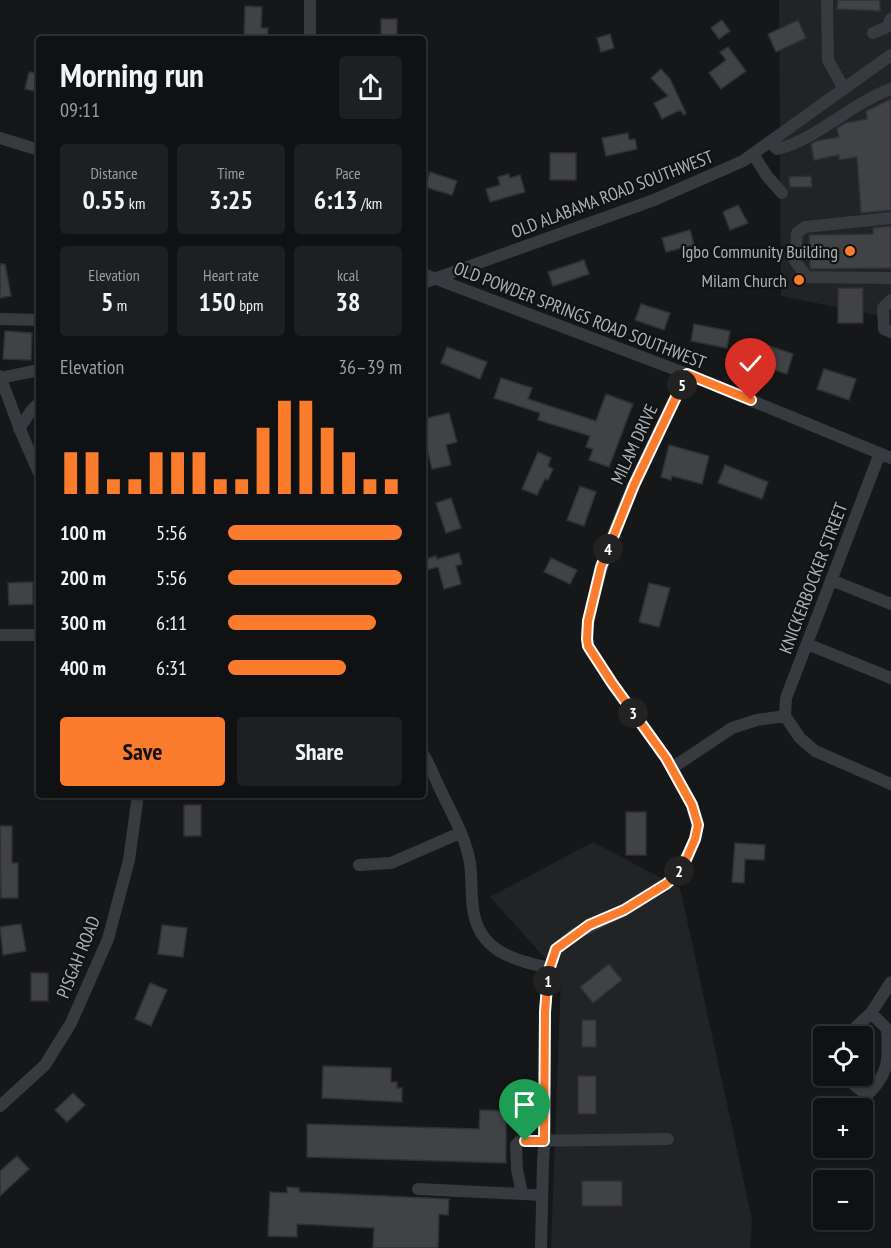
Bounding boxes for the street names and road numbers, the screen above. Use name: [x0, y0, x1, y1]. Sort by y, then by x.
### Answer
street label: OLD ALABAMA ROAD SOUTHWEST: [508, 145, 716, 243]
street label: OLD POWDER SPRINGS ROAD SOUTHWEST: [451, 256, 709, 374]
street label: MILAM DRIVE: [606, 400, 662, 488]
street label: KNICKERBOCKER STREET: [774, 499, 852, 657]
street label: PISGAH ROAD: [51, 913, 105, 1001]

